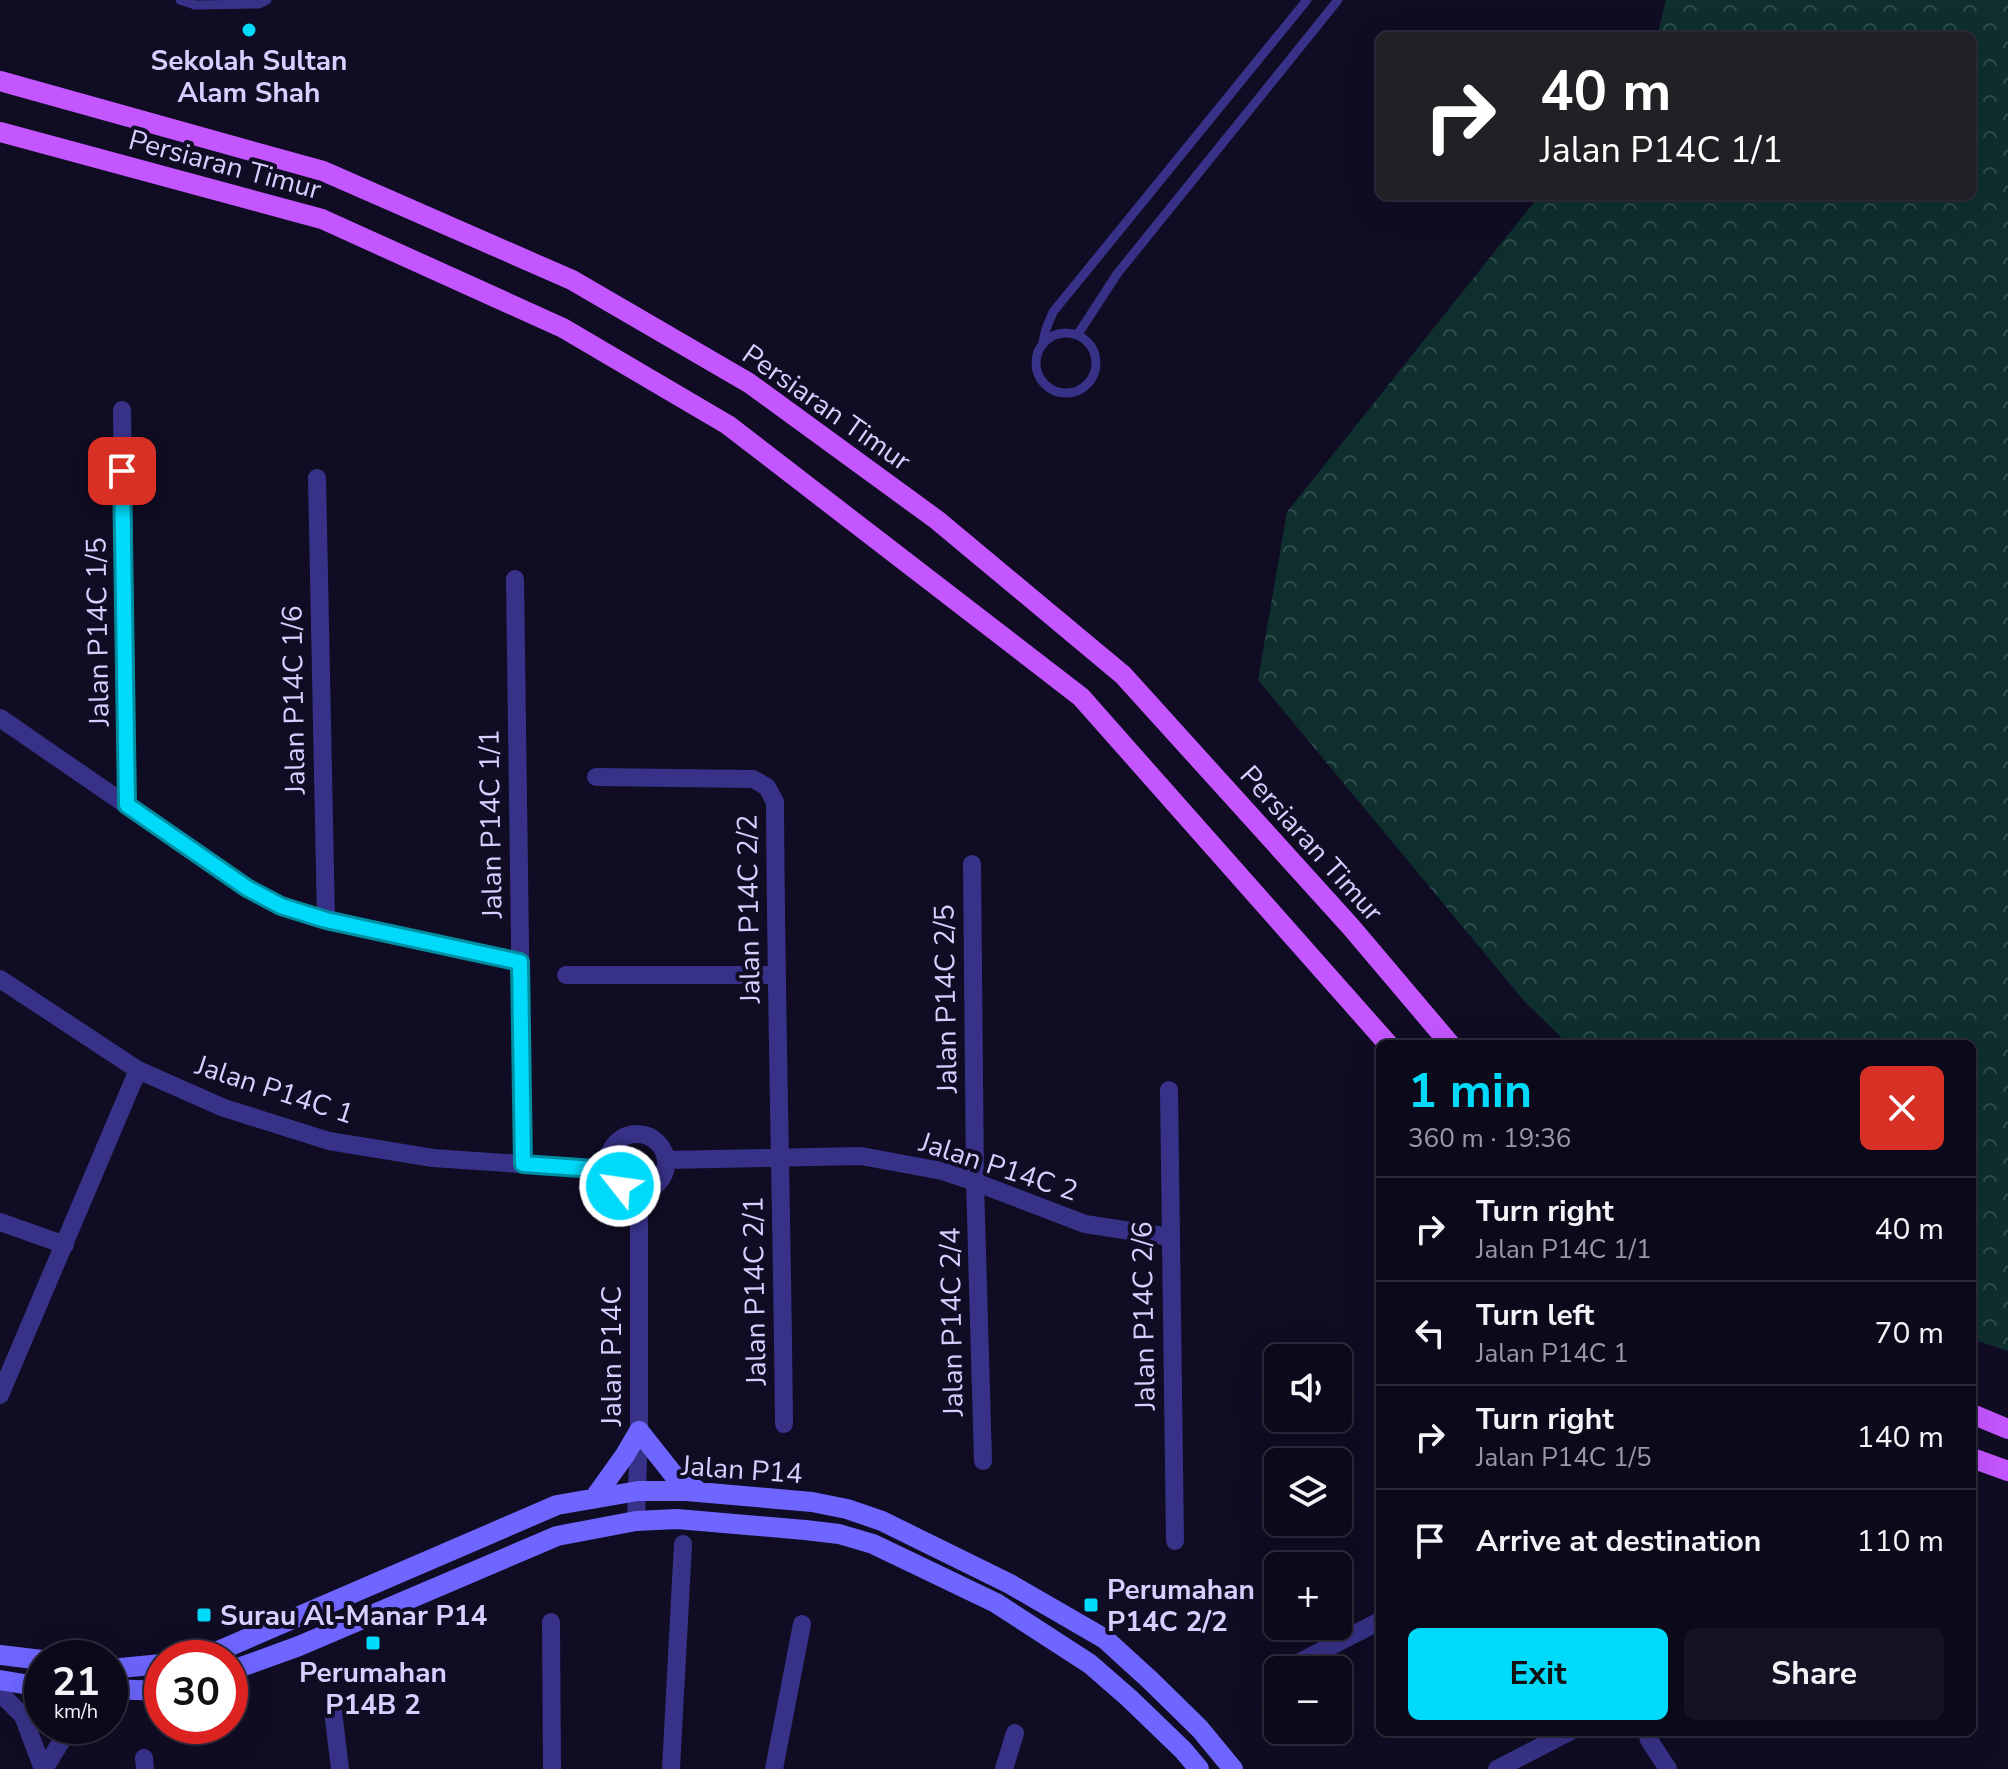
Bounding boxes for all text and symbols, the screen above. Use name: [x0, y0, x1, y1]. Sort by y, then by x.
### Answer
marker: Sekolah Sultan Alam Shah: [240, 21, 258, 39]
place label: Sekolah Sultan Alam Shah: [151, 42, 347, 112]
text: 40 m: [1540, 53, 1671, 130]
icon: right: [1408, 64, 1512, 168]
street label: Persiaran Timur: [124, 121, 325, 209]
text: Jalan P14C 1/1: [1540, 126, 1783, 175]
street label: Persiaran Timur: [735, 336, 918, 480]
pin: [88, 437, 156, 505]
icon: arrive: [100, 449, 144, 493]
street label: Jalan P14C 1/5: [77, 537, 119, 728]
street label: Jalan P14C 1/6: [273, 605, 315, 796]
street label: Jalan P14C 1/1: [470, 729, 512, 920]
street label: Persiaran Timur: [1231, 758, 1391, 930]
street label: Jalan P14C 2/2: [728, 814, 770, 1005]
street label: Jalan P14C 2/5: [925, 904, 967, 1095]
street label: Jalan P14C 1: [190, 1046, 359, 1133]
text: 1 min: [1408, 1058, 1532, 1124]
button: close: [1860, 1066, 1944, 1150]
text: 360 m · 19:36: [1408, 1121, 1571, 1156]
street label: Jalan P14C 2: [914, 1123, 1083, 1210]
position arrow: [578, 1144, 662, 1228]
text: Turn right: [1476, 1191, 1614, 1232]
street label: Jalan P14C 2/1: [734, 1196, 776, 1387]
icon: right: [1408, 1207, 1452, 1251]
text: 40 m: [1875, 1209, 1944, 1250]
street label: Jalan P14C 2/6: [1123, 1221, 1165, 1412]
street label: Jalan P14C 2/4: [931, 1227, 973, 1418]
text: Jalan P14C 1/1: [1476, 1232, 1652, 1267]
street label: Jalan P14C: [593, 1286, 631, 1427]
text: Turn left: [1476, 1295, 1594, 1336]
icon: left: [1408, 1311, 1452, 1355]
text: 70 m: [1875, 1313, 1944, 1354]
text: Jalan P14C 1: [1476, 1336, 1629, 1371]
map controls: [1264, 1344, 1352, 1744]
button: sound: [1264, 1344, 1352, 1432]
text: Turn right: [1476, 1399, 1614, 1440]
icon: right: [1408, 1415, 1452, 1459]
text: 140 m: [1857, 1417, 1944, 1458]
text: Jalan P14C 1/5: [1476, 1440, 1652, 1475]
street label: Jalan P14: [679, 1447, 804, 1493]
button: layers: [1264, 1448, 1352, 1536]
icon: arrive: [1408, 1519, 1452, 1563]
text: Arrive at destination: [1476, 1521, 1761, 1562]
text: 110 m: [1857, 1521, 1944, 1562]
button: +: [1264, 1552, 1352, 1640]
place label: Perumahan P14C 2/2: [1107, 1571, 1255, 1641]
marker: Perumahan P14C 2/2: [1082, 1596, 1100, 1614]
place label: Surau Al-Manar P14: [220, 1597, 487, 1635]
marker: Surau Al-Manar P14: [195, 1606, 213, 1624]
button: Exit: [1408, 1628, 1668, 1720]
button: Share: [1684, 1628, 1944, 1720]
marker: Perumahan P14B 2: [364, 1634, 382, 1652]
speed limit sign: 30: [144, 1640, 248, 1744]
place label: Perumahan P14B 2: [299, 1654, 447, 1724]
text: 21: [52, 1655, 100, 1709]
button: −: [1264, 1656, 1352, 1744]
text: km/h: [54, 1698, 98, 1725]

